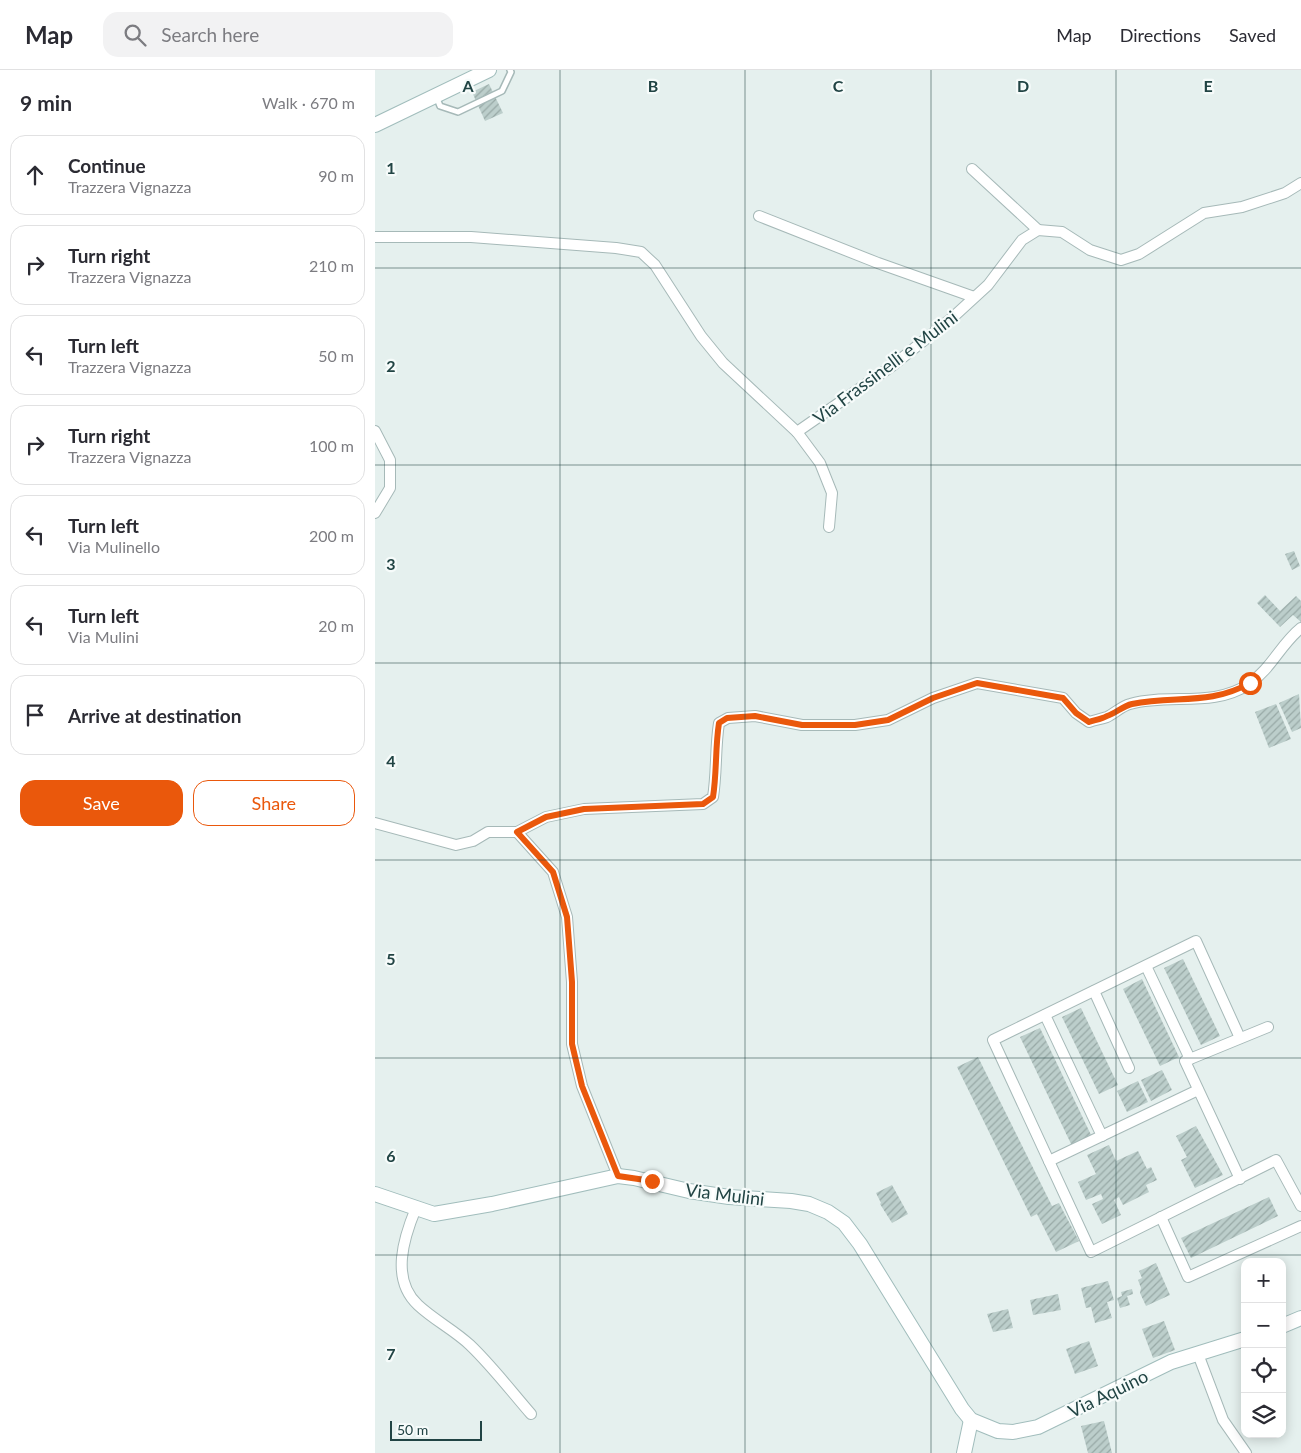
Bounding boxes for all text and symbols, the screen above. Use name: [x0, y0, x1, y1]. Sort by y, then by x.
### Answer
search box: [103, 12, 453, 57]
text: Map: [25, 20, 73, 49]
icon: search: [121, 21, 149, 49]
text: Search here: [161, 23, 259, 46]
text: Map: [1056, 24, 1092, 46]
text: Directions: [1120, 24, 1201, 46]
text: Saved: [1229, 24, 1276, 46]
text: A: [461, 76, 474, 95]
text: B: [648, 76, 658, 95]
text: C: [833, 76, 844, 95]
text: D: [1017, 76, 1029, 95]
text: E: [1203, 76, 1213, 95]
text: 9 min: [20, 90, 72, 115]
text: Walk · 670 m: [262, 93, 355, 112]
text: Continue: [68, 154, 146, 177]
text: 1: [386, 158, 396, 177]
icon: ahead: [21, 161, 49, 189]
text: 90 m: [318, 166, 354, 185]
text: Trazzera Vignazza: [68, 177, 192, 196]
text: Turn right: [68, 244, 150, 267]
icon: right: [21, 251, 49, 279]
text: 210 m: [309, 256, 354, 275]
text: Trazzera Vignazza: [68, 267, 192, 286]
street label: Via Frassinelli e Mulini: [808, 305, 962, 429]
text: Turn left: [68, 334, 139, 357]
icon: left: [21, 341, 49, 369]
text: 50 m: [318, 346, 354, 365]
text: 2: [386, 356, 396, 375]
text: Trazzera Vignazza: [68, 357, 192, 376]
text: Turn right: [68, 424, 150, 447]
icon: right: [21, 431, 49, 459]
text: 100 m: [309, 436, 354, 455]
text: Trazzera Vignazza: [68, 447, 192, 466]
text: Turn left: [68, 514, 139, 537]
icon: left: [21, 521, 49, 549]
text: 200 m: [309, 526, 354, 545]
text: Via Mulinello: [68, 537, 160, 556]
text: 3: [386, 554, 396, 573]
text: Turn left: [68, 604, 139, 627]
icon: left: [21, 611, 49, 639]
text: 20 m: [318, 616, 354, 635]
text: Via Mulini: [68, 627, 139, 646]
route start: [1239, 672, 1262, 695]
icon: arrive: [21, 701, 49, 729]
text: Arrive at destination: [68, 704, 241, 727]
text: 4: [386, 751, 396, 770]
button: Save: [20, 780, 183, 826]
button: Share: [193, 780, 355, 826]
text: 5: [386, 949, 396, 968]
text: 6: [386, 1146, 396, 1165]
route end: [641, 1170, 664, 1193]
street label: Via Mulini: [684, 1178, 766, 1210]
map controls: [1241, 1258, 1286, 1438]
button: +: [1241, 1258, 1286, 1303]
button: −: [1241, 1303, 1286, 1348]
text: 7: [386, 1344, 396, 1363]
button: locate: [1241, 1348, 1286, 1393]
street label: Via Aquino: [1064, 1364, 1152, 1422]
button: layers: [1241, 1393, 1286, 1438]
scale bar: [390, 1418, 483, 1441]
text: 50 m: [397, 1421, 428, 1438]

